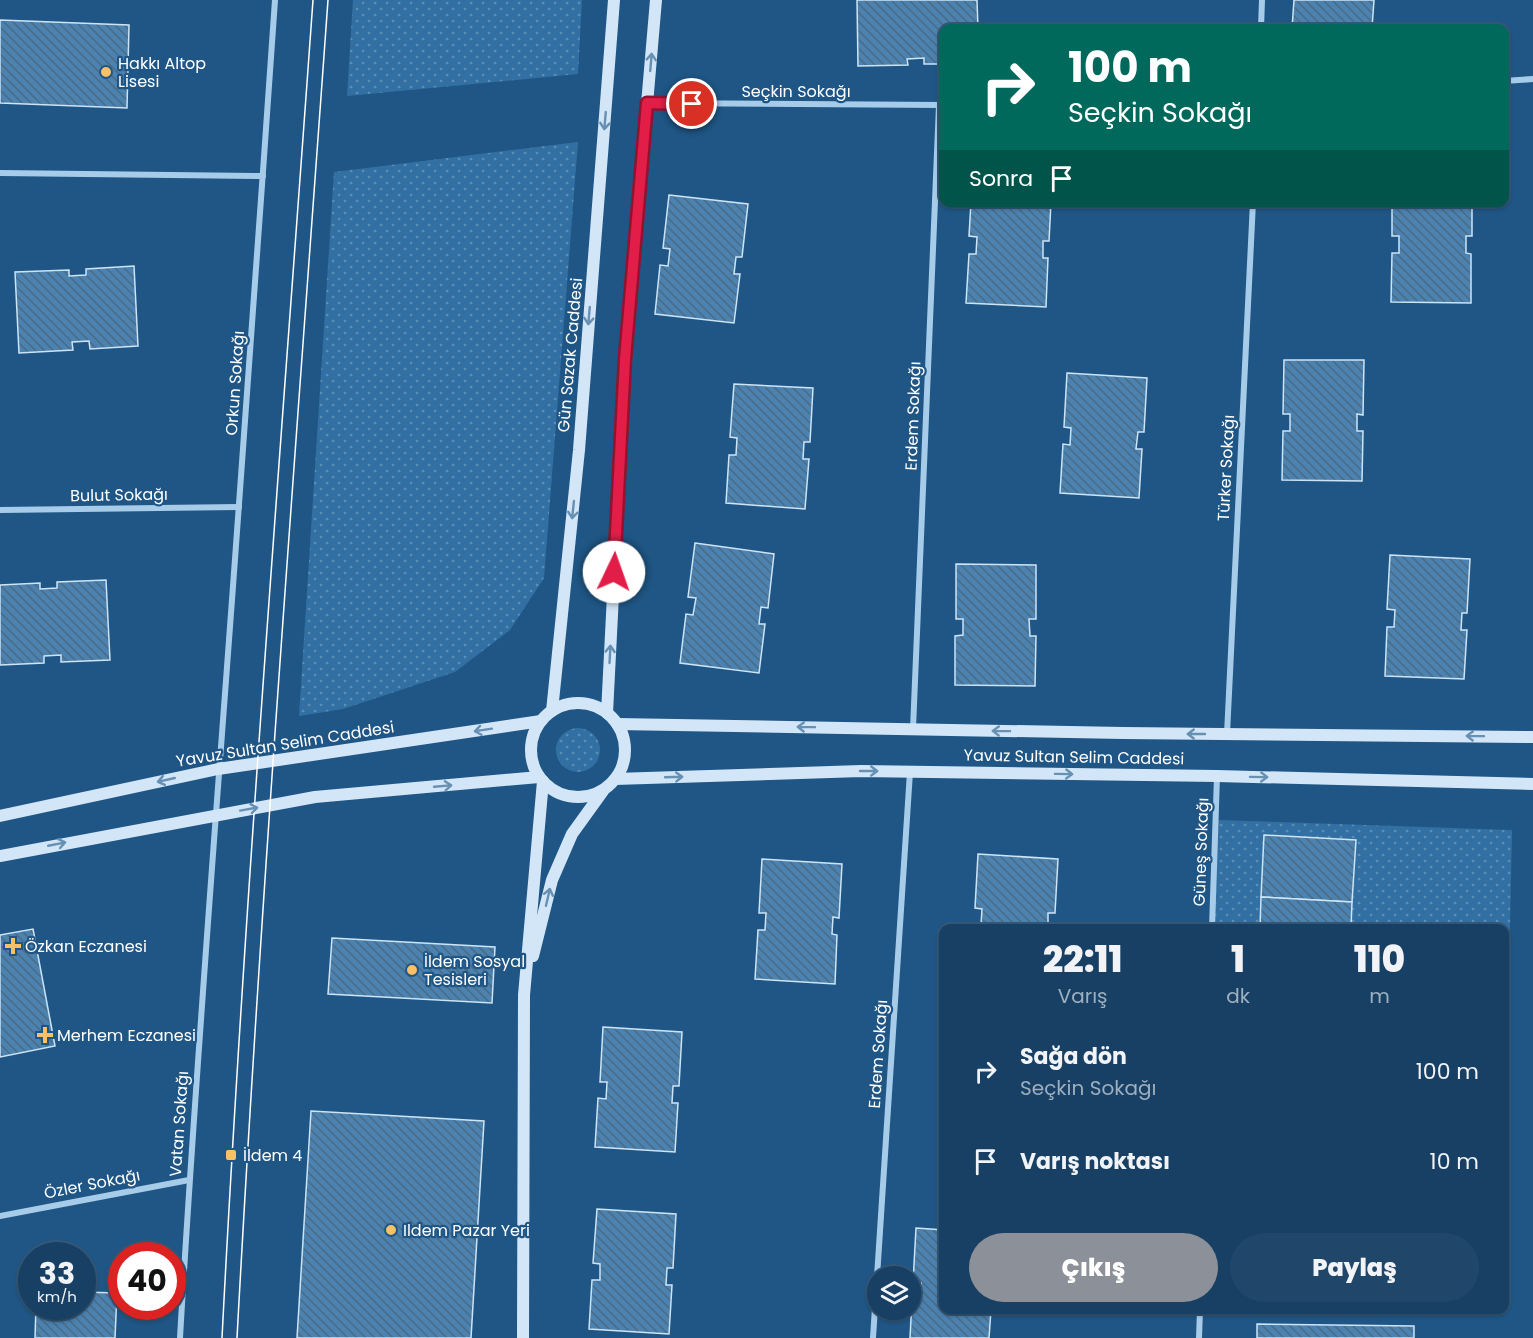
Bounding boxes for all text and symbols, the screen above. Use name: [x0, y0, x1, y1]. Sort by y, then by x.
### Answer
text: 100 m: [1068, 38, 1192, 97]
icon: right: [969, 48, 1047, 126]
place label: Hakkı Altop Lisesi: [118, 52, 206, 93]
one-way arrow: [646, 52, 657, 72]
marker: Hakkı Altop Lisesi: [99, 65, 113, 79]
pin: [666, 78, 717, 129]
street label: Seçkin Sokağı: [741, 80, 851, 103]
icon: arrive: [675, 87, 708, 120]
text: Seçkin Sokağı: [1068, 94, 1252, 131]
one-way arrow: [599, 111, 610, 131]
icon: arrive: [1045, 162, 1078, 195]
text: Sonra: [969, 163, 1033, 194]
street label: Gün Sazak Caddesi: [552, 277, 588, 433]
one-way arrow: [584, 305, 595, 325]
street label: Orkun Sokağı: [220, 330, 250, 436]
street label: Erdem Sokağı: [900, 361, 926, 471]
street label: Türker Sokağı: [1212, 414, 1240, 522]
street label: Bulut Sokağı: [70, 483, 168, 507]
one-way arrow: [567, 499, 578, 519]
position arrow: [582, 540, 646, 604]
one-way arrow: [605, 645, 616, 665]
street label: Yavuz Sultan Selim Caddesi: [174, 715, 396, 773]
one-way arrow: [796, 721, 816, 733]
one-way arrow: [474, 724, 493, 735]
one-way arrow: [991, 725, 1011, 737]
one-way arrow: [1186, 728, 1206, 740]
one-way arrow: [1465, 731, 1485, 742]
street label: Yavuz Sultan Selim Caddesi: [964, 744, 1184, 770]
one-way arrow: [858, 765, 878, 777]
one-way arrow: [1053, 768, 1073, 780]
one-way arrow: [1248, 771, 1268, 783]
one-way arrow: [663, 772, 683, 783]
one-way arrow: [157, 775, 176, 787]
one-way arrow: [432, 780, 452, 791]
street label: Güneş Sokağı: [1188, 797, 1214, 907]
one-way arrow: [239, 803, 258, 814]
one-way arrow: [47, 838, 67, 849]
one-way arrow: [542, 888, 554, 907]
text: 22:11: [1043, 934, 1122, 985]
text: 1: [1231, 934, 1245, 985]
text: 110: [1354, 934, 1405, 985]
place label: Özkan Eczanesi: [25, 935, 147, 958]
marker: Özkan Eczanesi: [6, 939, 20, 953]
place label: İldem Sosyal Tesisleri: [424, 950, 525, 991]
marker: İldem Sosyal Tesisleri: [405, 963, 419, 977]
text: Varış: [1058, 982, 1108, 1010]
text: dk: [1226, 982, 1250, 1010]
text: m: [1369, 982, 1390, 1010]
street label: Erdem Sokağı: [863, 999, 893, 1109]
place label: Merhem Eczanesi: [57, 1024, 196, 1047]
marker: Merhem Eczanesi: [38, 1028, 52, 1042]
text: Sağa dön: [1020, 1041, 1127, 1072]
icon: right: [969, 1055, 1002, 1088]
text: 100 m: [1416, 1056, 1479, 1087]
street label: Vatan Sokağı: [164, 1070, 194, 1178]
text: Seçkin Sokağı: [1020, 1074, 1156, 1102]
place label: İldem 4: [243, 1144, 302, 1167]
icon: arrive: [969, 1145, 1002, 1178]
text: Varış noktası: [1020, 1146, 1170, 1177]
text: 10 m: [1430, 1146, 1479, 1177]
marker: İldem 4: [224, 1148, 238, 1162]
street label: Özler Sokağı: [42, 1163, 142, 1205]
place label: Ildem Pazar Yeri: [403, 1219, 530, 1242]
marker: Ildem Pazar Yeri: [384, 1223, 398, 1237]
button: Çıkış: [969, 1233, 1218, 1302]
button: Paylaş: [1230, 1233, 1479, 1302]
speed limit sign: 40: [108, 1242, 186, 1320]
text: 33: [39, 1252, 75, 1295]
map controls: [867, 1266, 921, 1320]
button: layers: [867, 1266, 921, 1320]
text: km/h: [37, 1286, 77, 1307]

